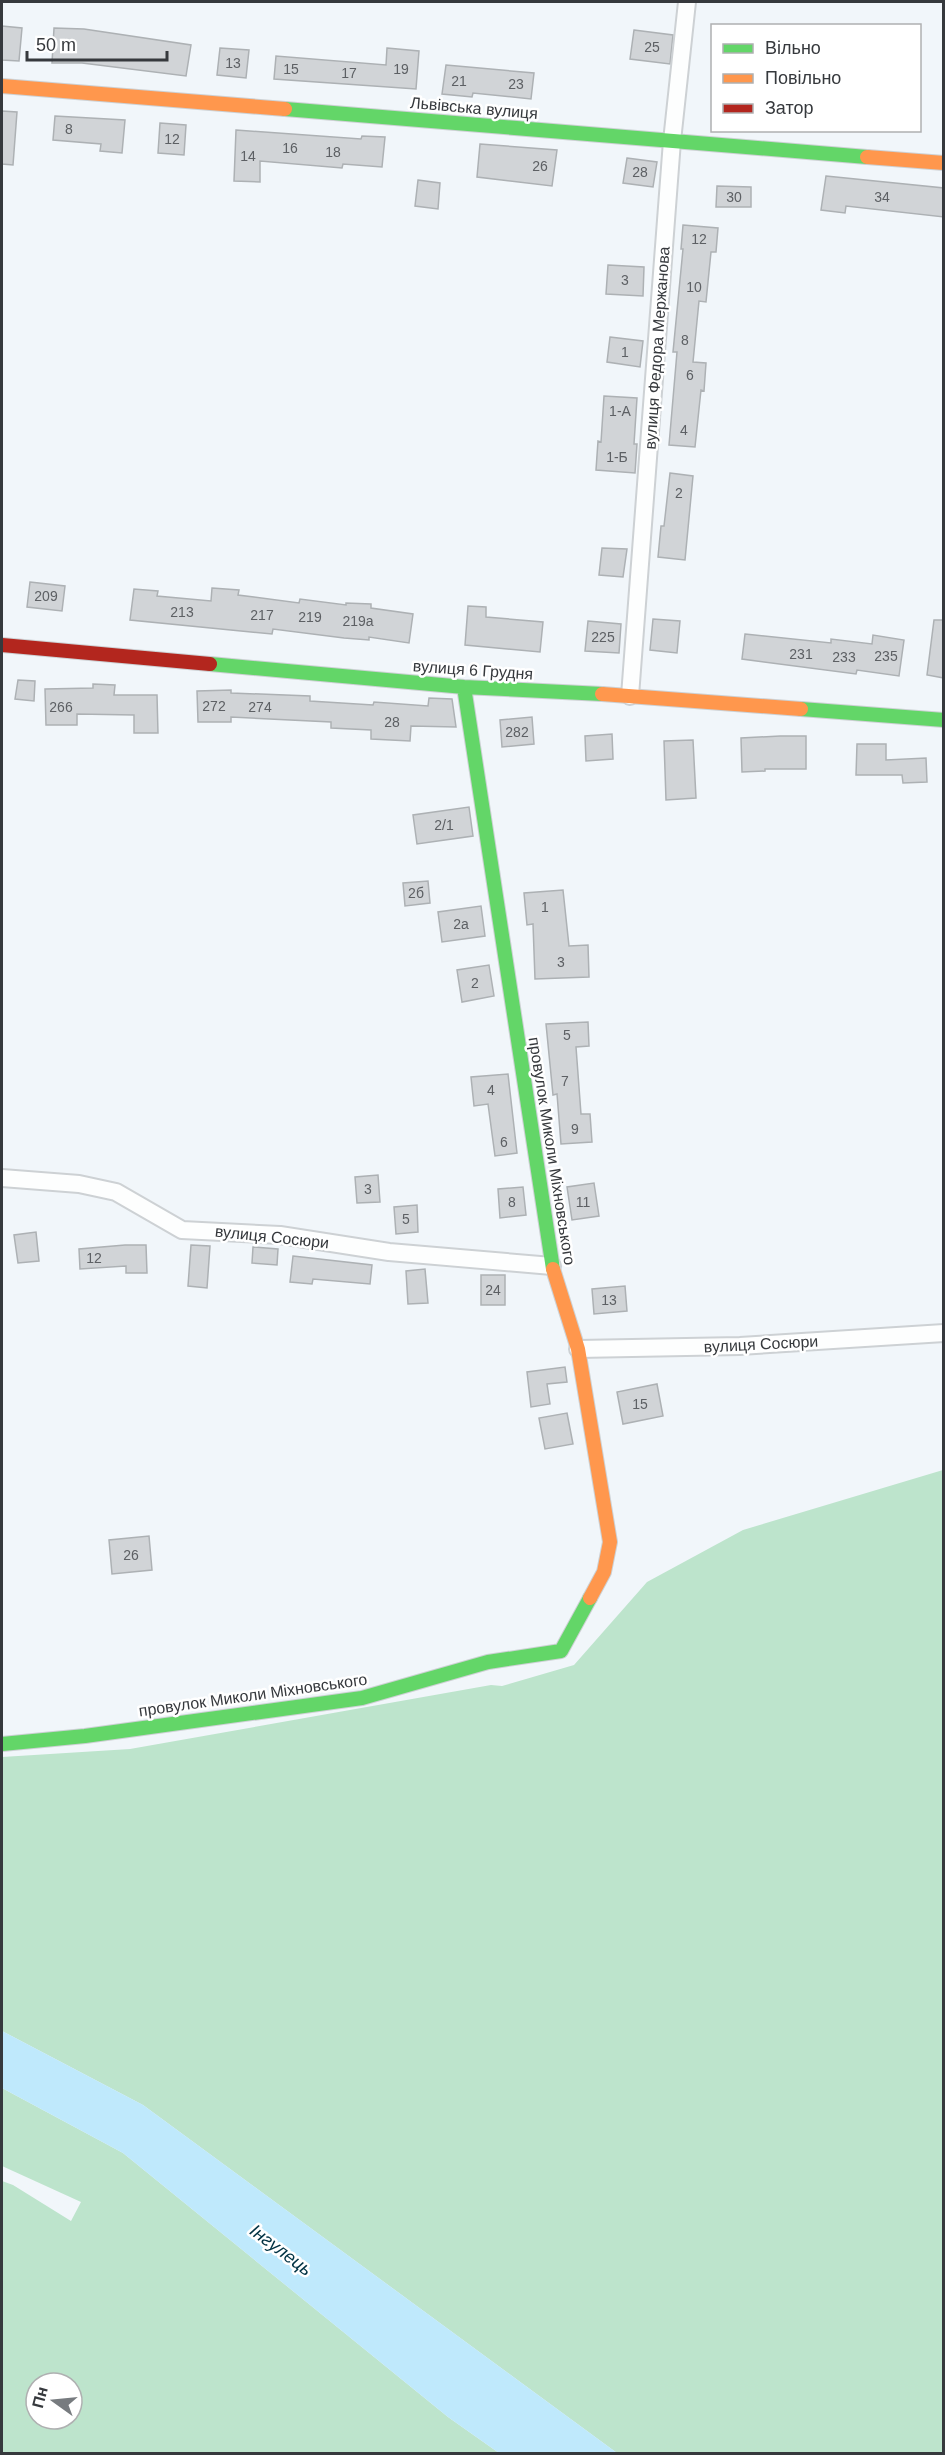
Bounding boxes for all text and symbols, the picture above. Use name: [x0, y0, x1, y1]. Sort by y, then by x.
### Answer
scale bar: [27, 24, 166, 62]
legend: [711, 24, 921, 132]
text: 50 m: [36, 35, 76, 55]
text: Вільно: [765, 38, 821, 58]
house number: 25: [644, 39, 660, 55]
house number: 13: [225, 55, 241, 71]
house number: 15: [283, 61, 299, 77]
house number: 19: [393, 61, 409, 77]
house number: 17: [341, 65, 357, 81]
text: Повільно: [765, 68, 841, 88]
house number: 21: [451, 73, 467, 89]
house number: 23: [508, 76, 524, 92]
street label: Львівська вулиця: [409, 94, 539, 122]
text: Затор: [765, 98, 814, 118]
house number: 8: [65, 121, 73, 137]
house number: 12: [164, 131, 180, 147]
house number: 16: [282, 140, 298, 156]
house number: 18: [325, 144, 341, 160]
house number: 14: [240, 148, 256, 164]
house number: 26: [532, 158, 548, 174]
house number: 28: [632, 164, 648, 180]
house number: 30: [726, 189, 742, 205]
house number: 34: [874, 189, 890, 205]
house number: 12: [691, 231, 707, 247]
street label: вулиця Федора Мержанова: [641, 246, 673, 450]
house number: 3: [621, 272, 629, 288]
house number: 10: [686, 279, 702, 295]
house number: 8: [681, 332, 689, 348]
house number: 1: [621, 344, 629, 360]
house number: 6: [686, 367, 694, 383]
house number: 1-А: [609, 403, 632, 419]
house number: 4: [680, 422, 688, 438]
house number: 1-Б: [606, 449, 628, 465]
house number: 2: [675, 485, 683, 501]
house number: 209: [34, 588, 58, 604]
house number: 213: [170, 604, 194, 620]
house number: 217: [250, 607, 274, 623]
house number: 219: [298, 609, 322, 625]
house number: 219а: [342, 613, 374, 629]
house number: 225: [591, 629, 615, 645]
house number: 231: [789, 646, 813, 662]
house number: 235: [874, 648, 898, 664]
house number: 233: [832, 649, 856, 665]
street label: вулиця 6 Грудня: [412, 657, 534, 683]
house number: 272: [202, 698, 226, 714]
house number: 266: [49, 699, 73, 715]
house number: 274: [248, 699, 272, 715]
house number: 28: [384, 714, 400, 730]
house number: 282: [505, 724, 529, 740]
house number: 2/1: [434, 817, 454, 833]
house number: 2б: [408, 885, 424, 901]
house number: 1: [541, 899, 549, 915]
house number: 2а: [453, 916, 469, 932]
house number: 3: [557, 954, 565, 970]
house number: 2: [471, 975, 479, 991]
house number: 5: [563, 1027, 571, 1043]
street label: провулок Миколи Міхновського: [526, 1036, 578, 1266]
house number: 7: [561, 1073, 569, 1089]
house number: 4: [487, 1082, 495, 1098]
house number: 9: [571, 1121, 579, 1137]
house number: 6: [500, 1134, 508, 1150]
house number: 3: [364, 1181, 372, 1197]
house number: 8: [508, 1194, 516, 1210]
house number: 11: [576, 1194, 590, 1210]
house number: 5: [402, 1211, 410, 1227]
street label: вулиця Сосюри: [214, 1223, 330, 1251]
house number: 12: [86, 1250, 102, 1266]
house number: 24: [485, 1282, 501, 1298]
house number: 13: [601, 1292, 617, 1308]
street label: вулиця Сосюри: [703, 1333, 819, 1355]
house number: 15: [632, 1396, 648, 1412]
house number: 26: [123, 1547, 139, 1563]
street label: провулок Миколи Міхновського: [138, 1671, 368, 1719]
water label: Інгулець: [246, 2220, 316, 2280]
north arrow: [24, 2371, 84, 2431]
text: Пн: [29, 2385, 51, 2410]

